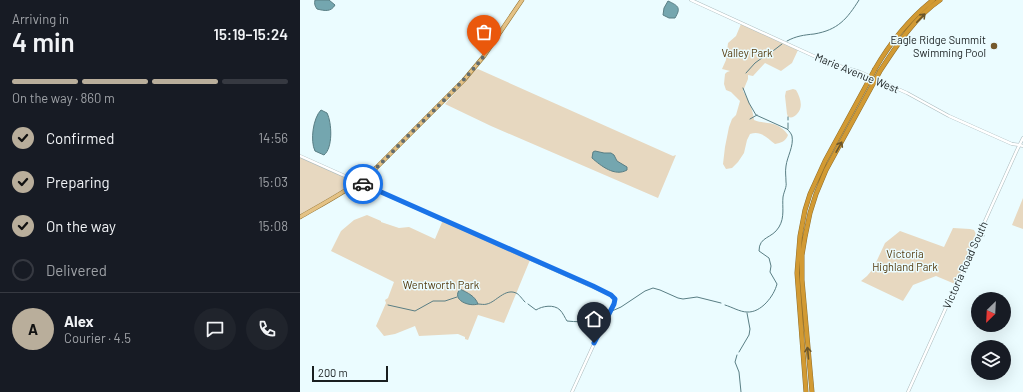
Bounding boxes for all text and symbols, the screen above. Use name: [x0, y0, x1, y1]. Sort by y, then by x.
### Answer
text: Arriving in: [12, 11, 69, 27]
one-way arrow: [916, 13, 926, 23]
pin: [467, 15, 501, 56]
icon: bag: [473, 21, 495, 43]
text: 15:19–15:24: [214, 25, 288, 43]
text: 4 min: [12, 26, 75, 57]
place label: Eagle Ridge Summit Swimming Pool: [890, 33, 986, 59]
marker: Eagle Ridge Summit Swimming Pool: [989, 41, 999, 51]
park label: Valley Park: [721, 46, 773, 59]
street label: Marie Avenue West: [813, 50, 901, 95]
text: On the way · 860 m: [12, 90, 115, 106]
icon: check: [12, 127, 34, 149]
text: Confirmed: [46, 129, 114, 147]
text: 14:56: [259, 130, 288, 146]
one-way arrow: [836, 141, 843, 153]
courier: [343, 164, 383, 204]
icon: check: [12, 171, 34, 193]
text: Preparing: [46, 173, 110, 191]
icon: car: [352, 173, 374, 195]
text: 15:03: [258, 174, 288, 190]
icon: check: [12, 215, 34, 237]
text: On the way: [46, 217, 116, 235]
text: 15:08: [258, 218, 288, 234]
street label: Victoria Road South: [939, 219, 990, 310]
park label: Victoria Highland Park: [872, 247, 938, 273]
text: Delivered: [46, 261, 107, 279]
park label: Wentworth Park: [403, 278, 480, 291]
north arrow: [971, 292, 1011, 332]
map controls: [971, 292, 1011, 380]
pin: [577, 302, 611, 343]
button: chat: [194, 308, 236, 350]
button: phone: [246, 308, 288, 350]
icon: home: [583, 308, 605, 330]
text: Alex: [64, 312, 94, 330]
text: A: [28, 320, 38, 338]
text: Courier · 4.5: [64, 330, 131, 346]
button: layers: [971, 340, 1011, 380]
one-way arrow: [805, 347, 812, 360]
scale bar: [312, 364, 388, 383]
text: 200 m: [318, 366, 348, 379]

